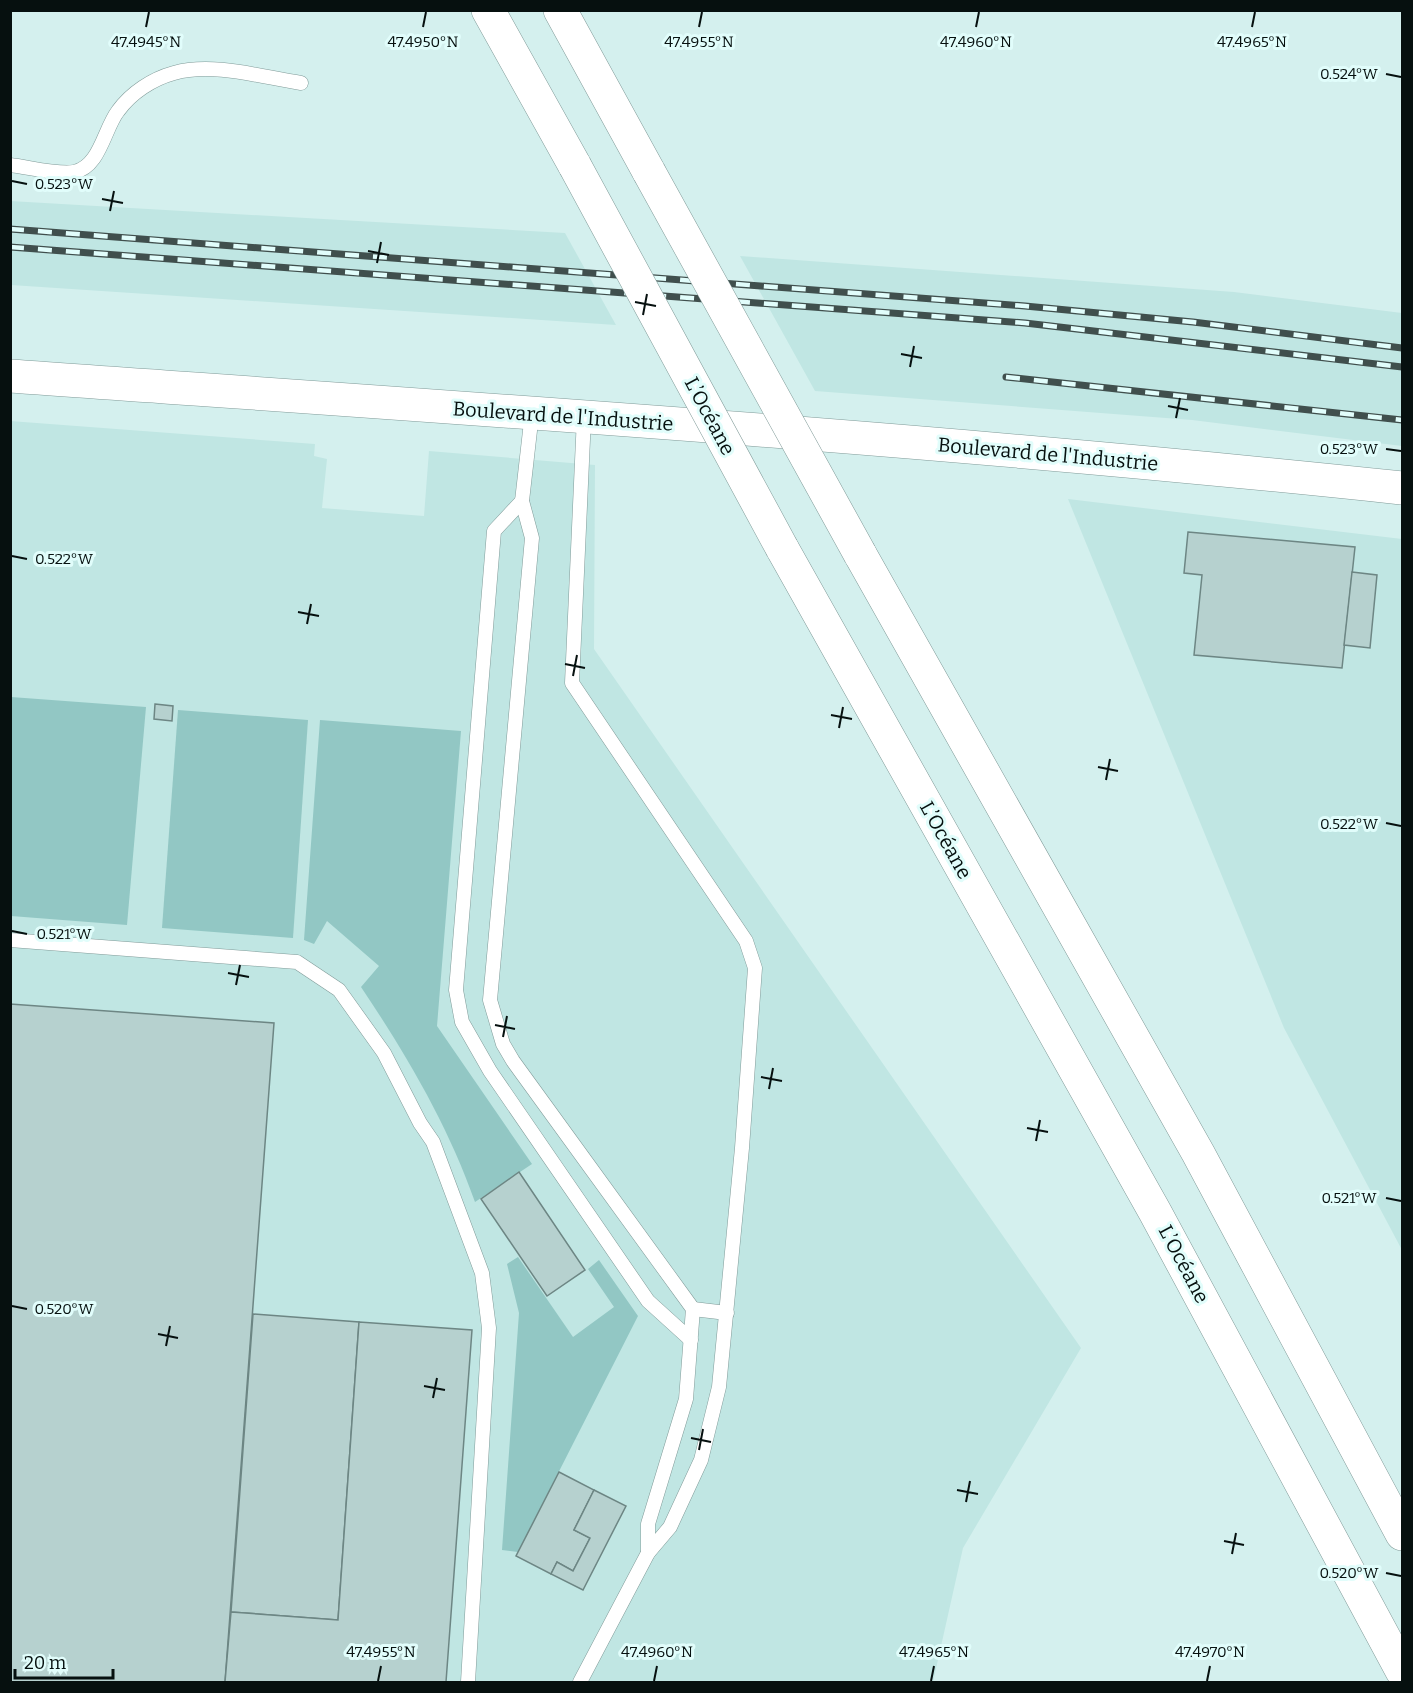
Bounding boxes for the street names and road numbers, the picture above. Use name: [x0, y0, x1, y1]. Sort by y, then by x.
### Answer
street label: L’Océane: [679, 373, 741, 459]
street label: Boulevard de l'Industrie: [452, 396, 674, 436]
street label: Boulevard de l'Industrie: [937, 432, 1159, 476]
street label: L’Océane: [915, 797, 977, 883]
street label: L’Océane: [1153, 1221, 1215, 1307]

